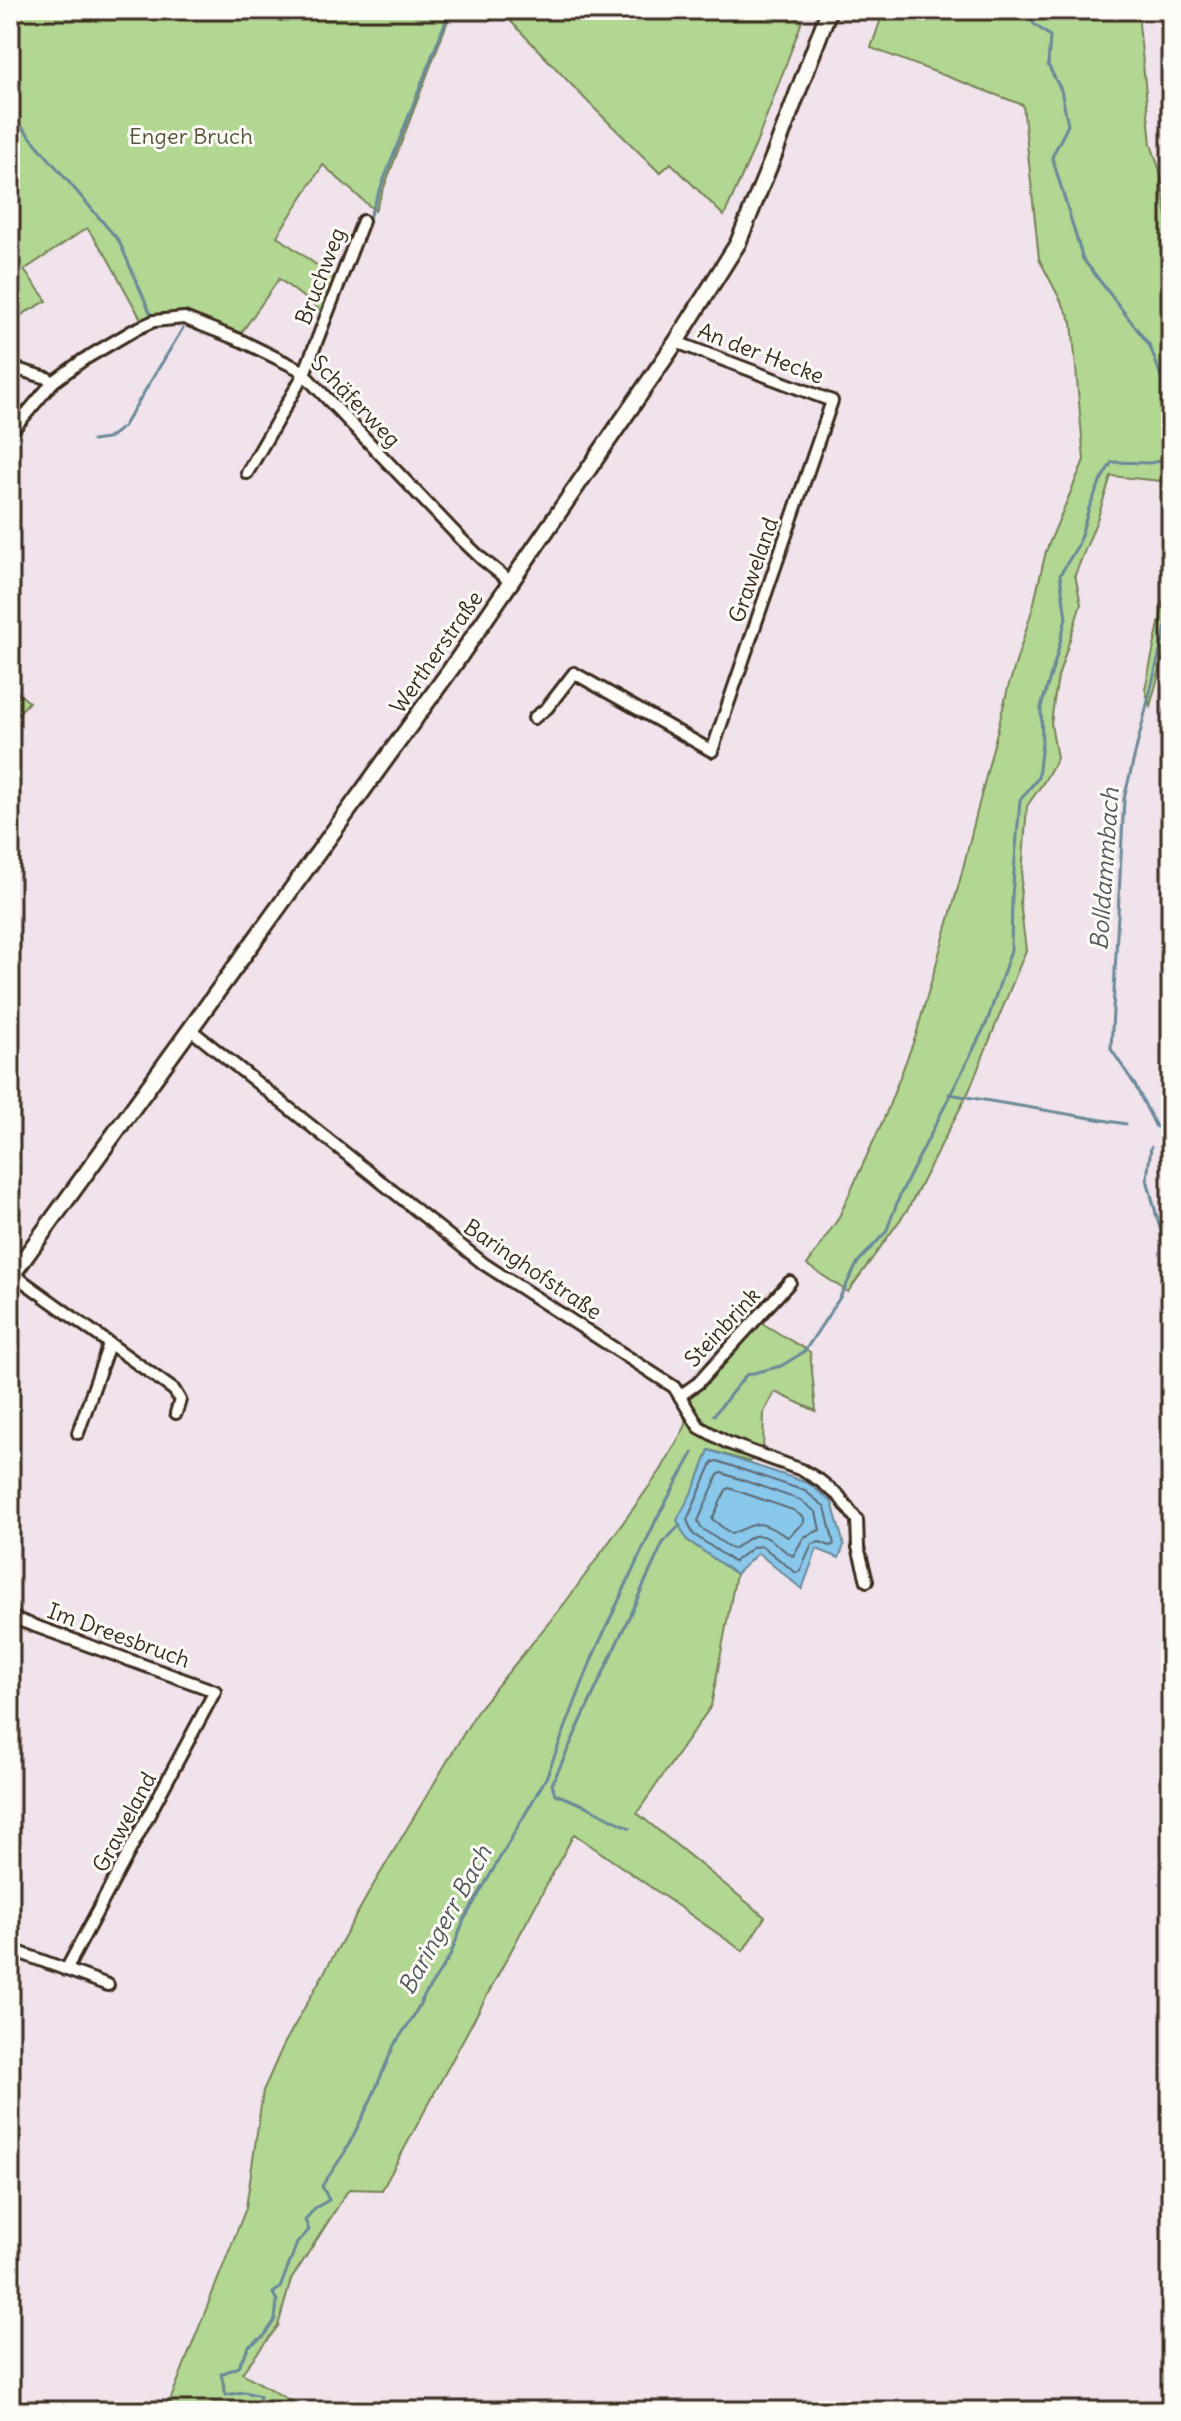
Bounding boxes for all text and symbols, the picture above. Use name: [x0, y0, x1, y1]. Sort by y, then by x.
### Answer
park label: Enger Bruch: [129, 122, 253, 150]
street label: Bruchweg: [289, 224, 351, 328]
street label: An der Hecke: [694, 316, 828, 390]
street label: Schäferweg: [305, 349, 407, 453]
street label: Graweland: [722, 514, 784, 626]
street label: Wertherstraße: [383, 585, 489, 719]
water label: Bolldammbach: [1083, 786, 1125, 951]
street label: Baringhofstraße: [459, 1213, 607, 1325]
street label: Steinbrink: [678, 1281, 766, 1373]
street label: Im Dreesbruch: [44, 1596, 194, 1674]
street label: Graweland: [86, 1767, 162, 1877]
water label: Baringerr Bach: [391, 1839, 498, 1999]

